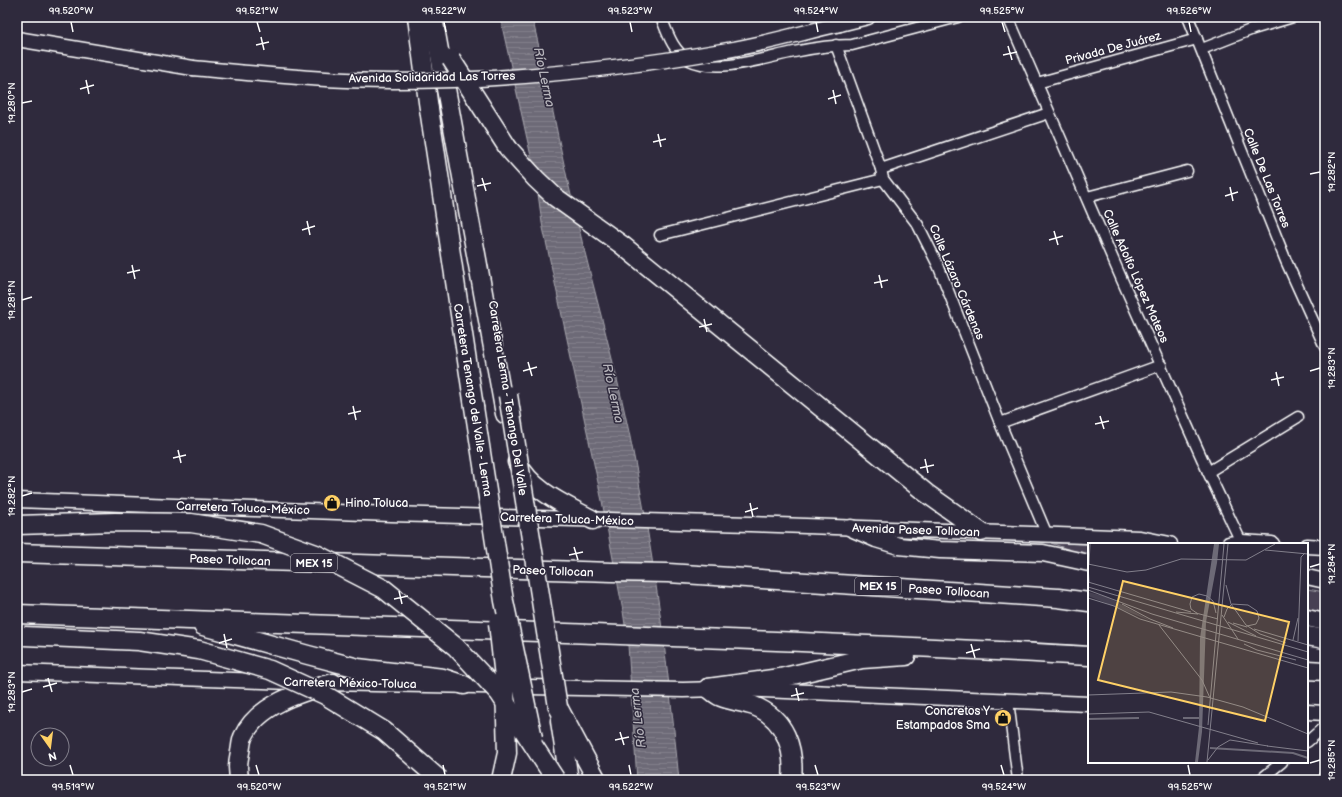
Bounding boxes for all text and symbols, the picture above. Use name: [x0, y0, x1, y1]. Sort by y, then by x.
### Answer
text: 99.520°W: [49, 5, 93, 17]
text: 99.521°W: [236, 5, 278, 17]
text: 99.522°W: [422, 5, 466, 17]
text: 99.523°W: [608, 5, 652, 17]
text: 99.524°W: [794, 5, 838, 17]
text: 99.525°W: [980, 5, 1024, 17]
text: 99.526°W: [1167, 5, 1211, 17]
street label: Privada De Juárez: [1064, 28, 1163, 68]
water label: Río Lerma: [530, 46, 558, 109]
street label: Avenida Solidaridad Las Torres: [349, 69, 515, 86]
text: 19.280°N: [6, 82, 18, 124]
street label: Calle De Las Torres: [1240, 126, 1293, 230]
text: 19.282°N: [1326, 151, 1338, 193]
street label: Calle Adolfo López Mateos: [1099, 207, 1172, 345]
street label: Calle Lázaro Cárdenas: [925, 222, 988, 342]
text: 19.281°N: [6, 280, 18, 320]
street label: Carretera Lerma - Tenango Del Valle: [485, 300, 530, 497]
street label: Carretera Tenango del Valle - Lerma: [450, 302, 495, 498]
text: 19.283°N: [1326, 347, 1338, 389]
water label: Río Lerma: [599, 362, 627, 425]
text: 19.282°N: [6, 475, 18, 517]
shop icon: Hino Toluca: [322, 493, 342, 513]
place label: Hino Toluca: [345, 496, 409, 511]
street label: Carretera Toluca-México: [176, 499, 310, 518]
street label: Carretera Toluca-México: [500, 510, 634, 529]
street label: Avenida Paseo Tollocan: [852, 521, 980, 540]
inset map: [1088, 543, 1308, 763]
text: 19.284°N: [1326, 543, 1338, 585]
street label: Paseo Tollocan: [189, 552, 271, 569]
road number: MEX 15: [291, 554, 337, 572]
street label: Paseo Tollocan: [512, 563, 594, 580]
road number: MEX 15: [855, 577, 901, 595]
street label: Paseo Tollocan: [908, 581, 990, 602]
text: 19.283°N: [6, 671, 18, 713]
street label: Carretera México-Toluca: [283, 675, 417, 692]
water label: Río Lerma: [626, 687, 650, 749]
place label: Concretos Y Estampados Sma: [896, 704, 991, 733]
shop icon: Concretos Y Estampados Sma: [993, 708, 1013, 728]
north arrow: [30, 727, 70, 767]
text: 19.285°N: [1326, 739, 1338, 781]
text: N: [47, 749, 58, 764]
text: 99.519°W: [52, 781, 94, 793]
text: 99.520°W: [237, 781, 281, 793]
text: 99.521°W: [424, 781, 466, 793]
text: 99.522°W: [609, 781, 653, 793]
text: 99.523°W: [796, 781, 840, 793]
text: 99.524°W: [982, 781, 1026, 793]
text: 99.525°W: [1168, 781, 1212, 793]

